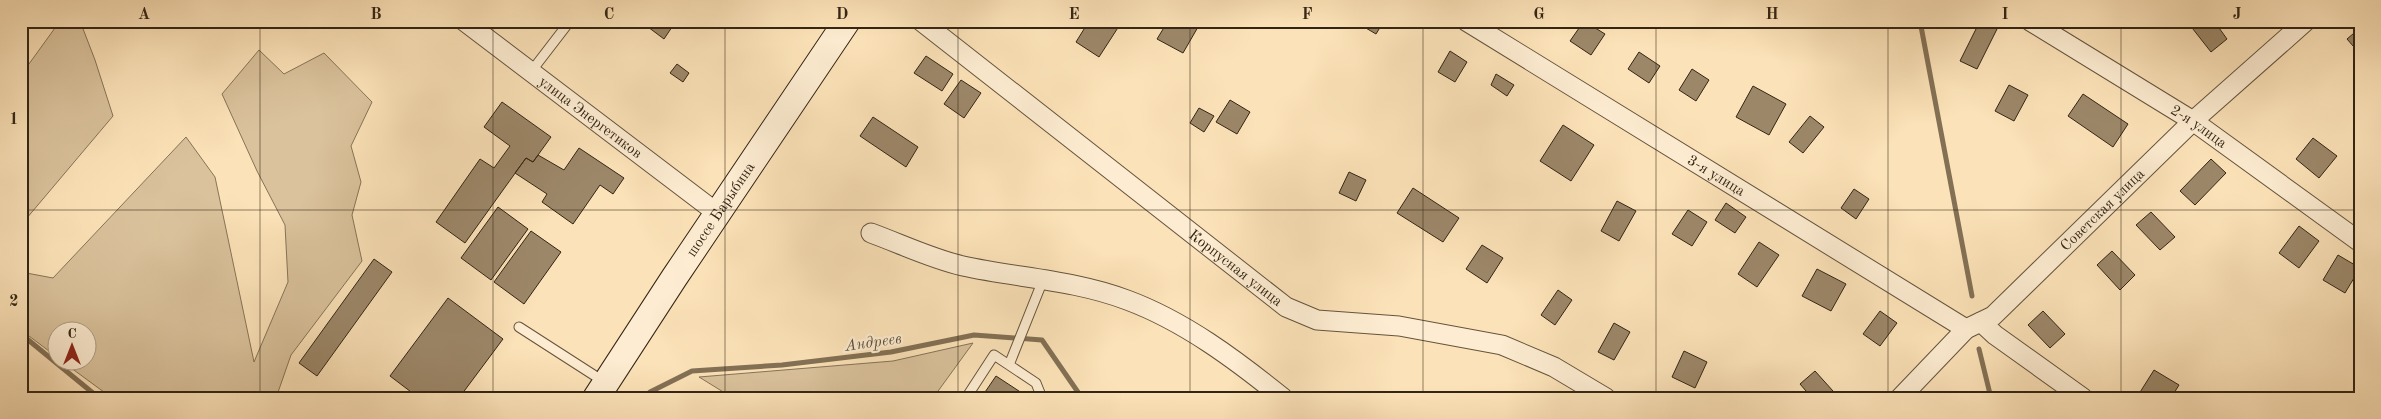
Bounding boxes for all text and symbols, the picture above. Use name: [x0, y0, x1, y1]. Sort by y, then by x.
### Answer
text: A: [138, 7, 150, 23]
text: B: [370, 7, 382, 23]
text: C: [604, 7, 614, 23]
text: D: [836, 7, 848, 23]
text: E: [1068, 7, 1080, 23]
text: F: [1302, 7, 1313, 23]
text: G: [1533, 7, 1545, 23]
text: H: [1765, 7, 1779, 23]
text: I: [2001, 7, 2009, 23]
text: J: [2233, 7, 2242, 23]
street label: улица Энергетиков: [535, 75, 644, 162]
street label: 2-я улица: [2167, 103, 2229, 152]
text: 1: [9, 112, 19, 128]
street label: 3-я улица: [1684, 153, 1748, 200]
street label: шоссе Барыбина: [685, 160, 759, 260]
street label: Советская улица: [2058, 166, 2149, 255]
street label: Корпусная улица: [1185, 228, 1285, 310]
text: 2: [9, 294, 19, 310]
north arrow: [48, 322, 98, 372]
text: С: [67, 327, 77, 341]
water label: Андреев: [843, 331, 903, 355]

